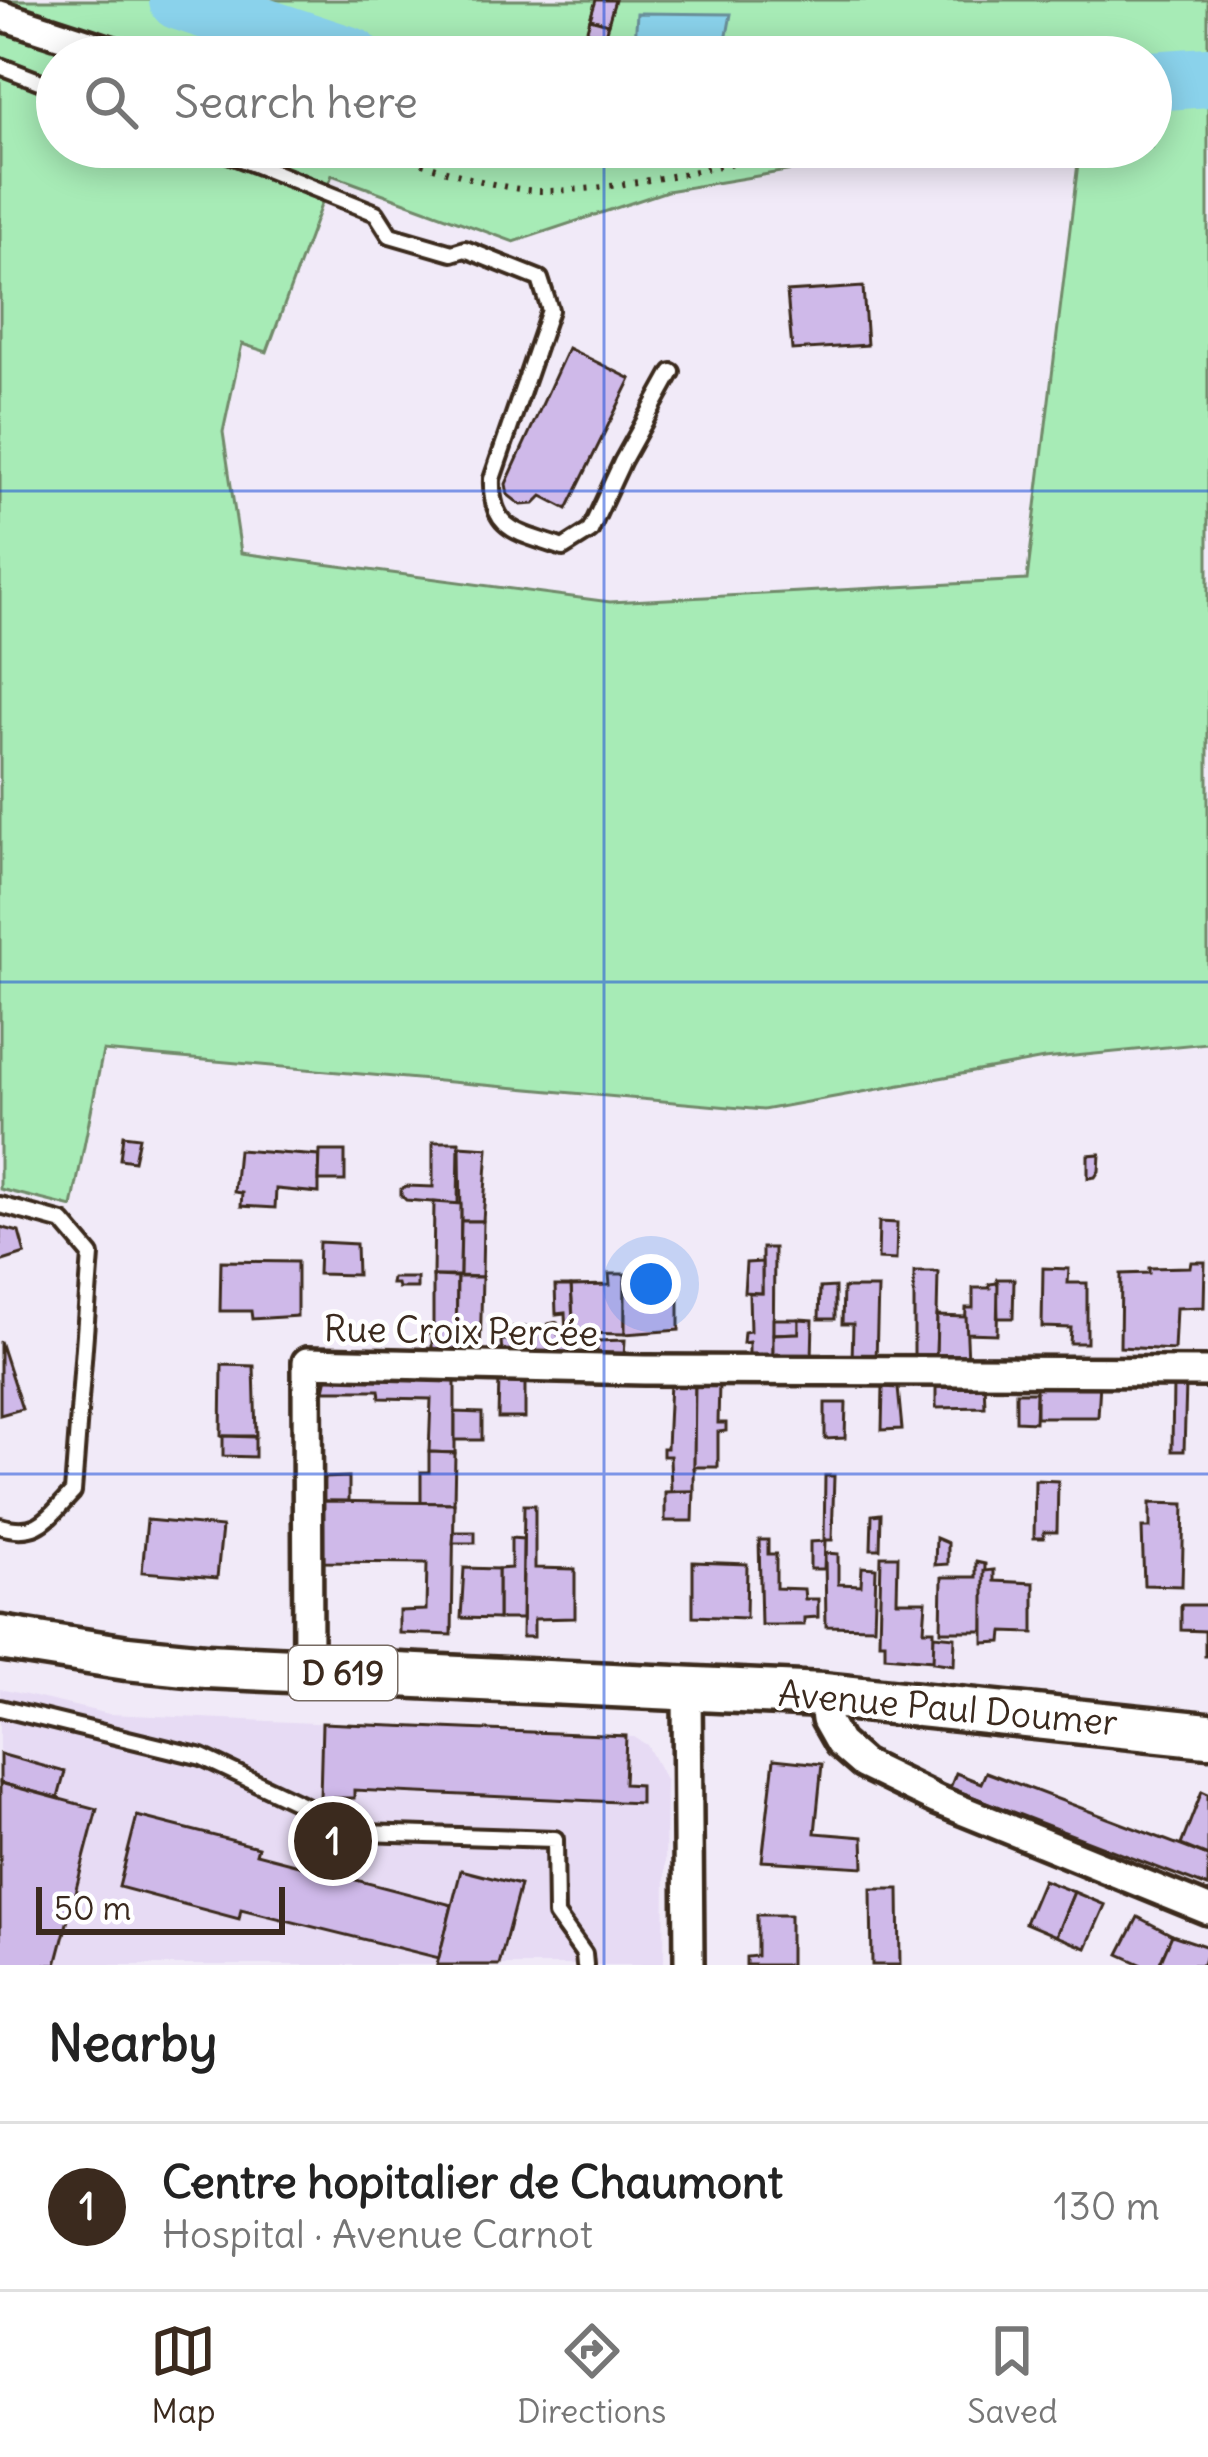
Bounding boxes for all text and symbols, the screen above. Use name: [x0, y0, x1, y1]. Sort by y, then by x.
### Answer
search box: [36, 36, 1172, 168]
icon: search: [78, 69, 144, 135]
text: Search here: [174, 74, 418, 130]
your location: [621, 1254, 681, 1314]
street label: Rue Croix Percée: [323, 1306, 599, 1356]
road number: D 619: [289, 1646, 397, 1700]
street label: Avenue Paul Doumer: [776, 1671, 1120, 1745]
pin: 1: [294, 1796, 372, 1886]
scale bar: [36, 1881, 285, 1934]
text: 50 m: [54, 1887, 131, 1929]
text: Nearby: [48, 2011, 217, 2075]
text: Centre hopitalier de Chaumont: [162, 2154, 783, 2210]
text: 1: [79, 2182, 95, 2231]
text: 130 m: [1053, 2182, 1160, 2231]
text: Hospital · Avenue Carnot: [162, 2210, 593, 2259]
tab: Map: [150, 2318, 216, 2432]
tab: Directions: [517, 2318, 666, 2432]
tab: Saved: [967, 2318, 1058, 2432]

